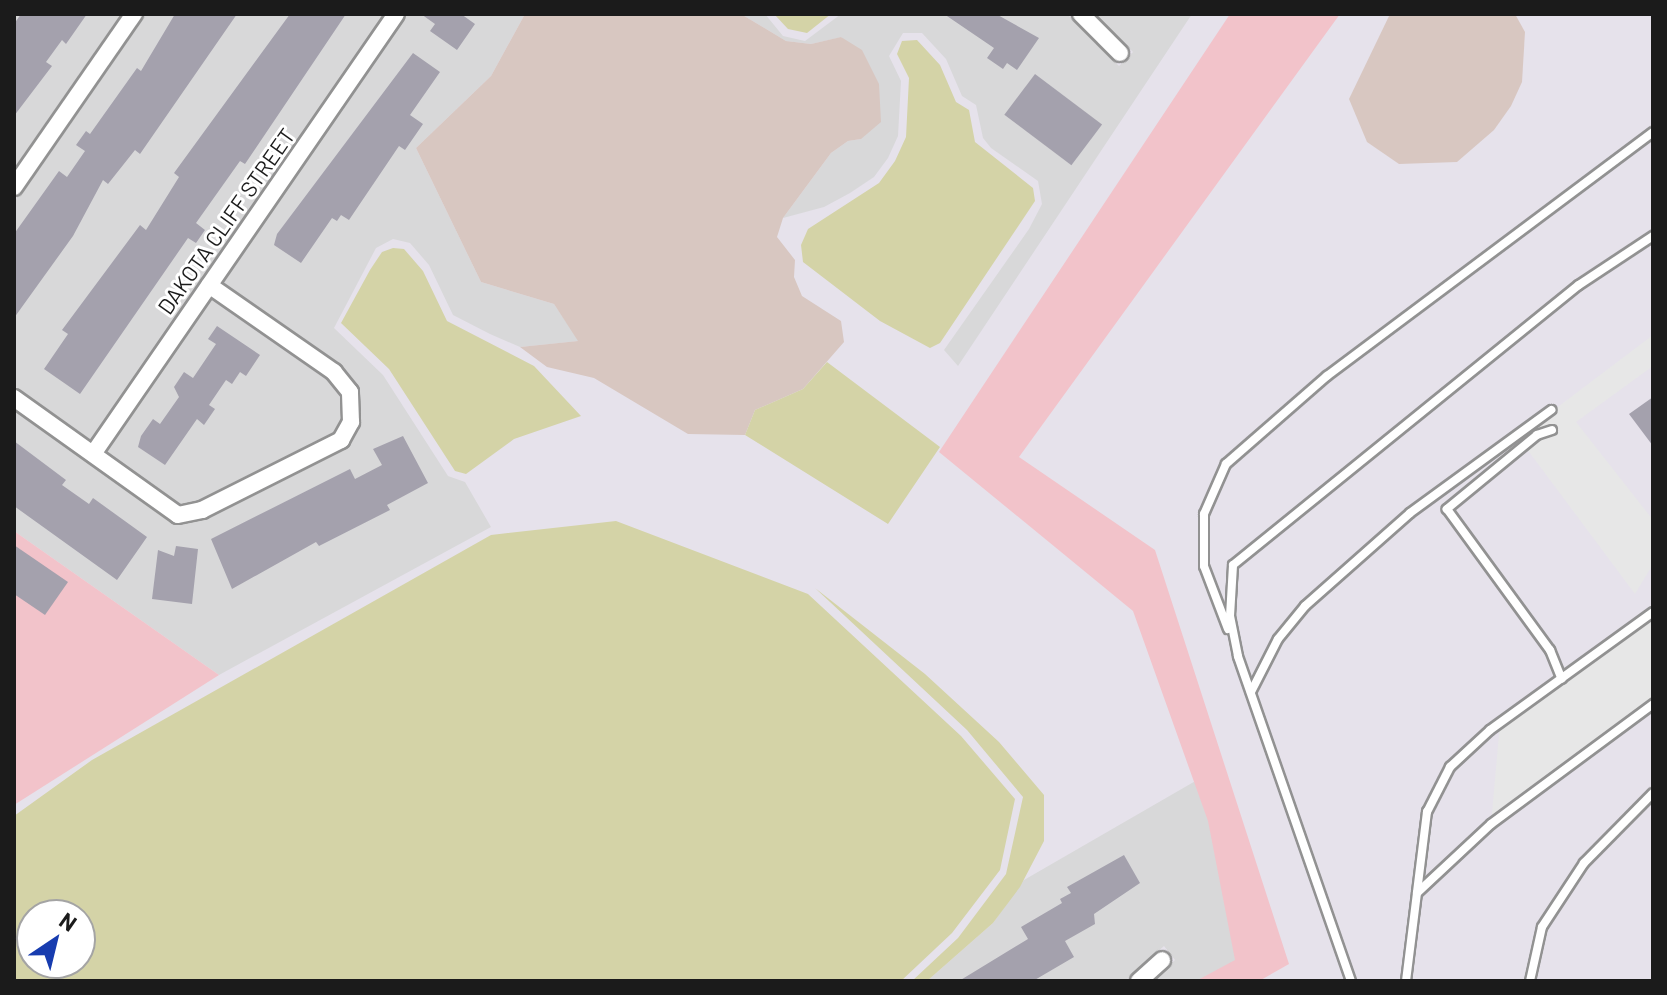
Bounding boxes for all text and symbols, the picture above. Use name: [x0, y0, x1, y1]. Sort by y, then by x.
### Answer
street label: DAKOTA CLIFF STREET: [152, 123, 300, 319]
north arrow: [16, 899, 96, 979]
text: N: [55, 906, 82, 936]

